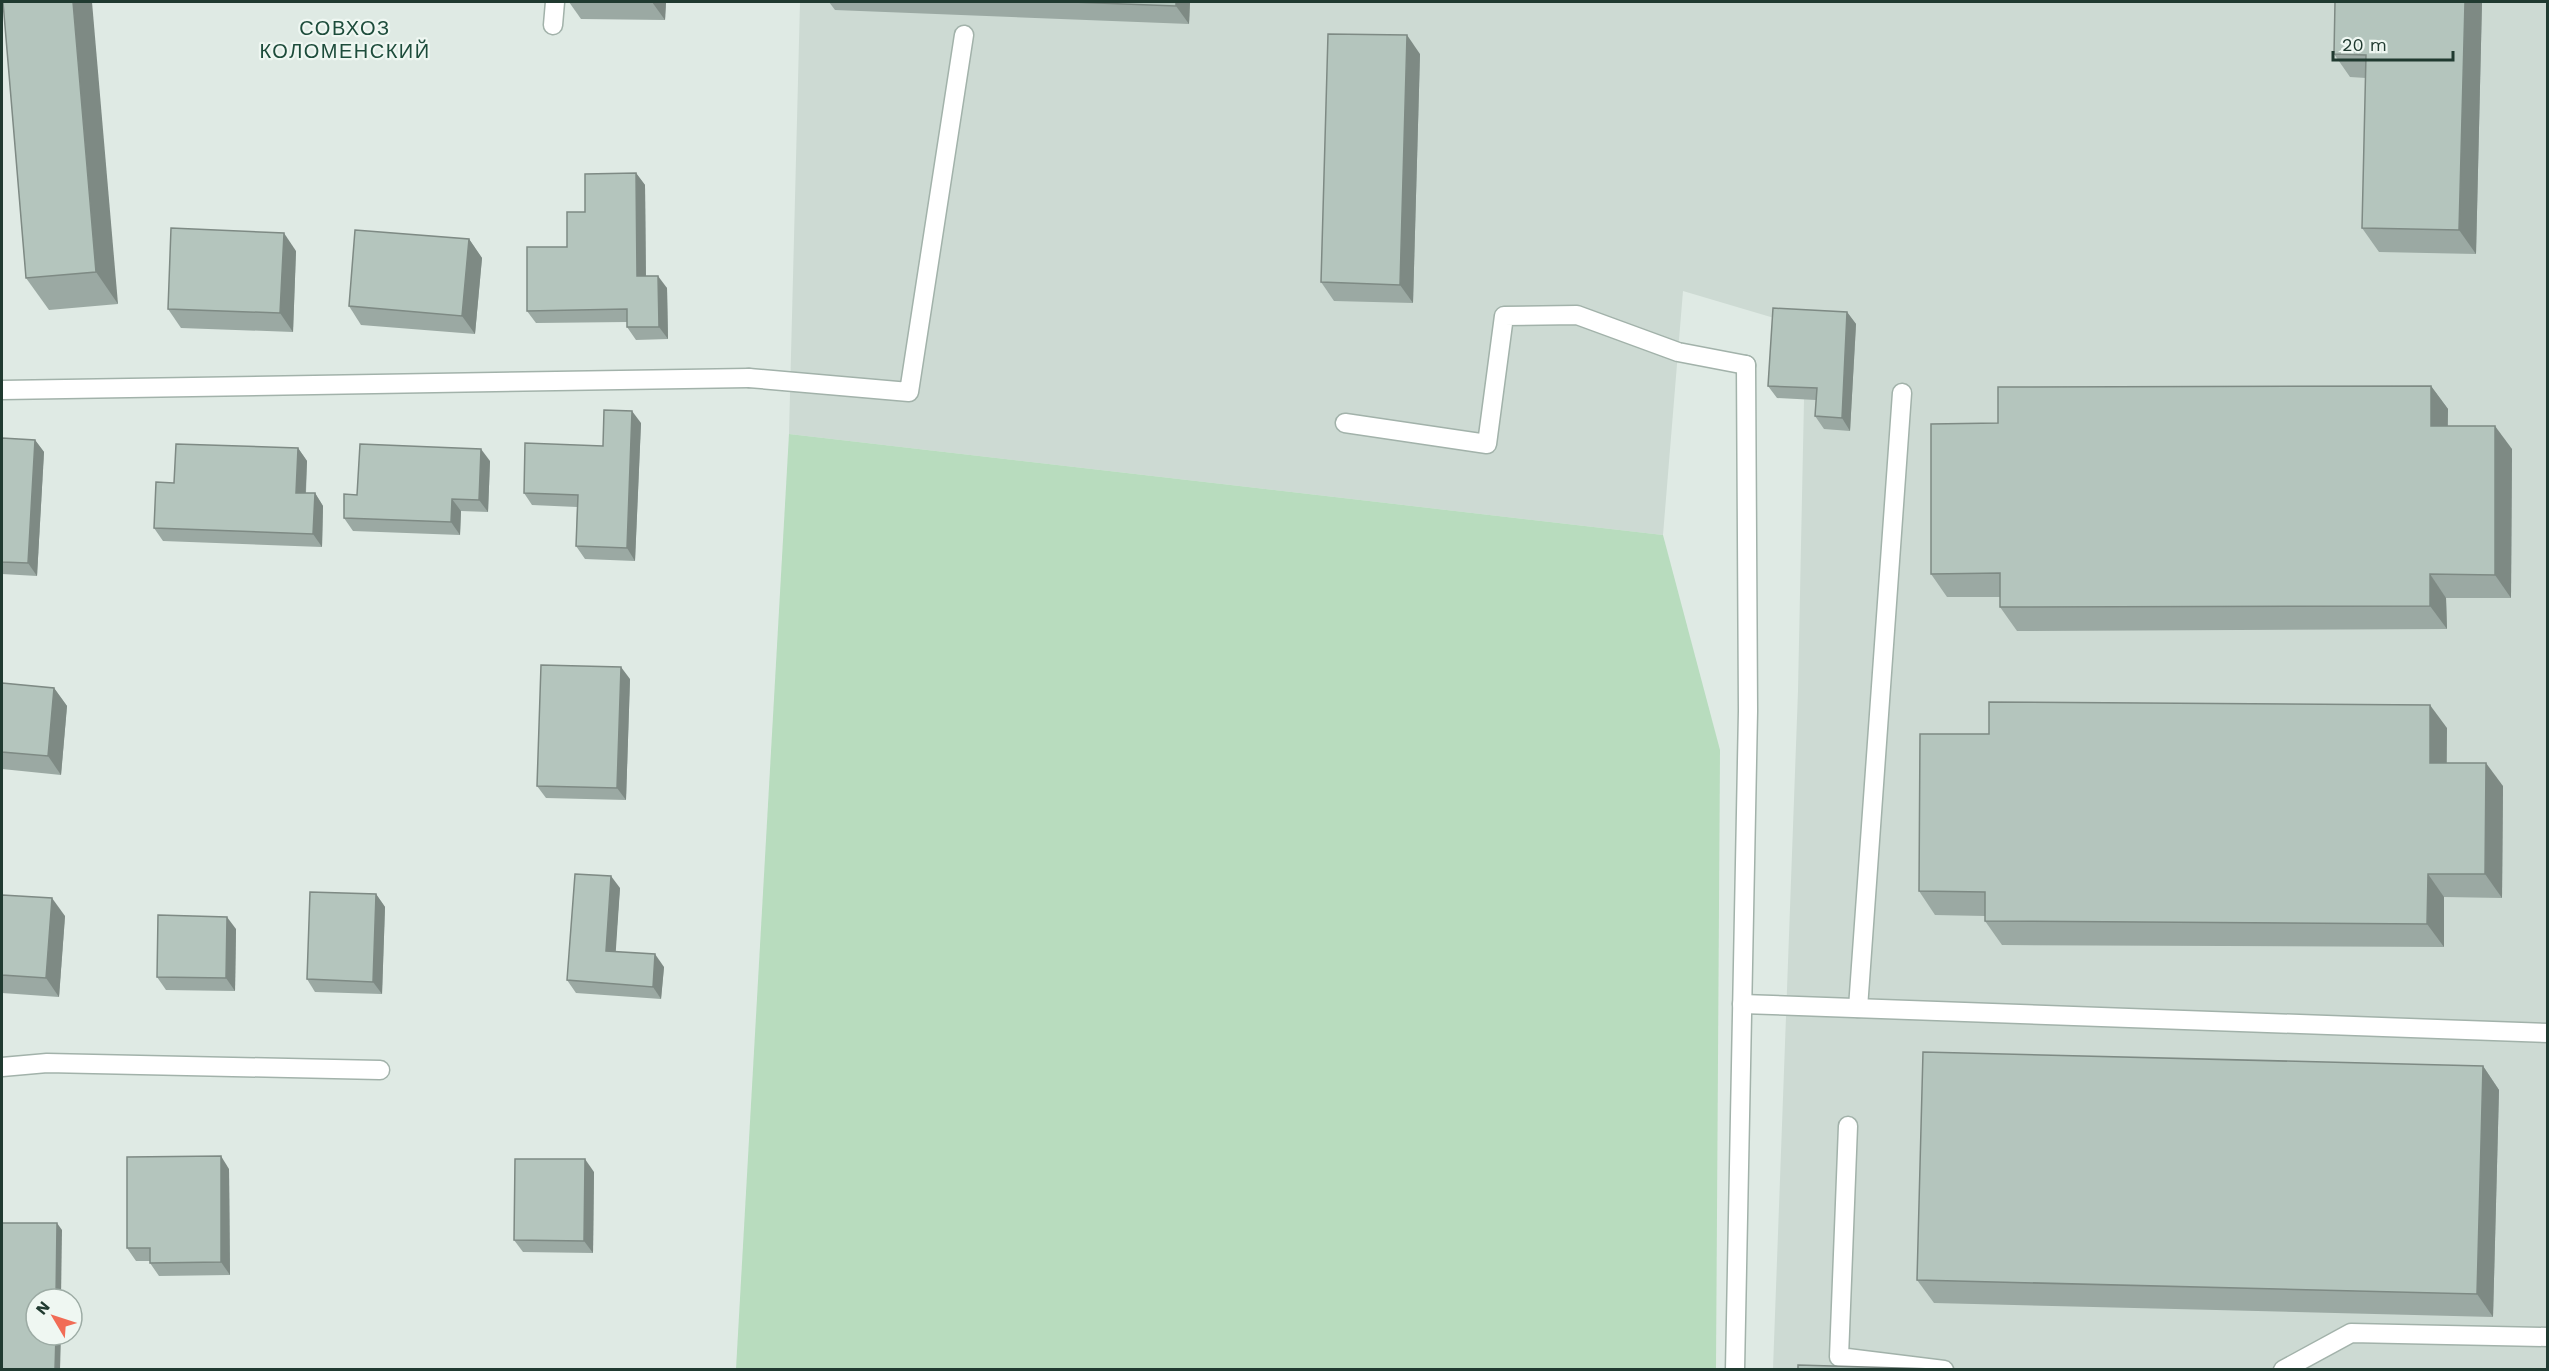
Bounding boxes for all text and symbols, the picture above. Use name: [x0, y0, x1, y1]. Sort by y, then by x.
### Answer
district label: СОВХОЗ КОЛОМЕНСКИЙ: [259, 16, 431, 63]
scale bar: [2333, 24, 2453, 62]
text: 20 m: [2342, 34, 2387, 55]
north arrow: [24, 1287, 84, 1347]
text: N: [32, 1297, 54, 1318]

